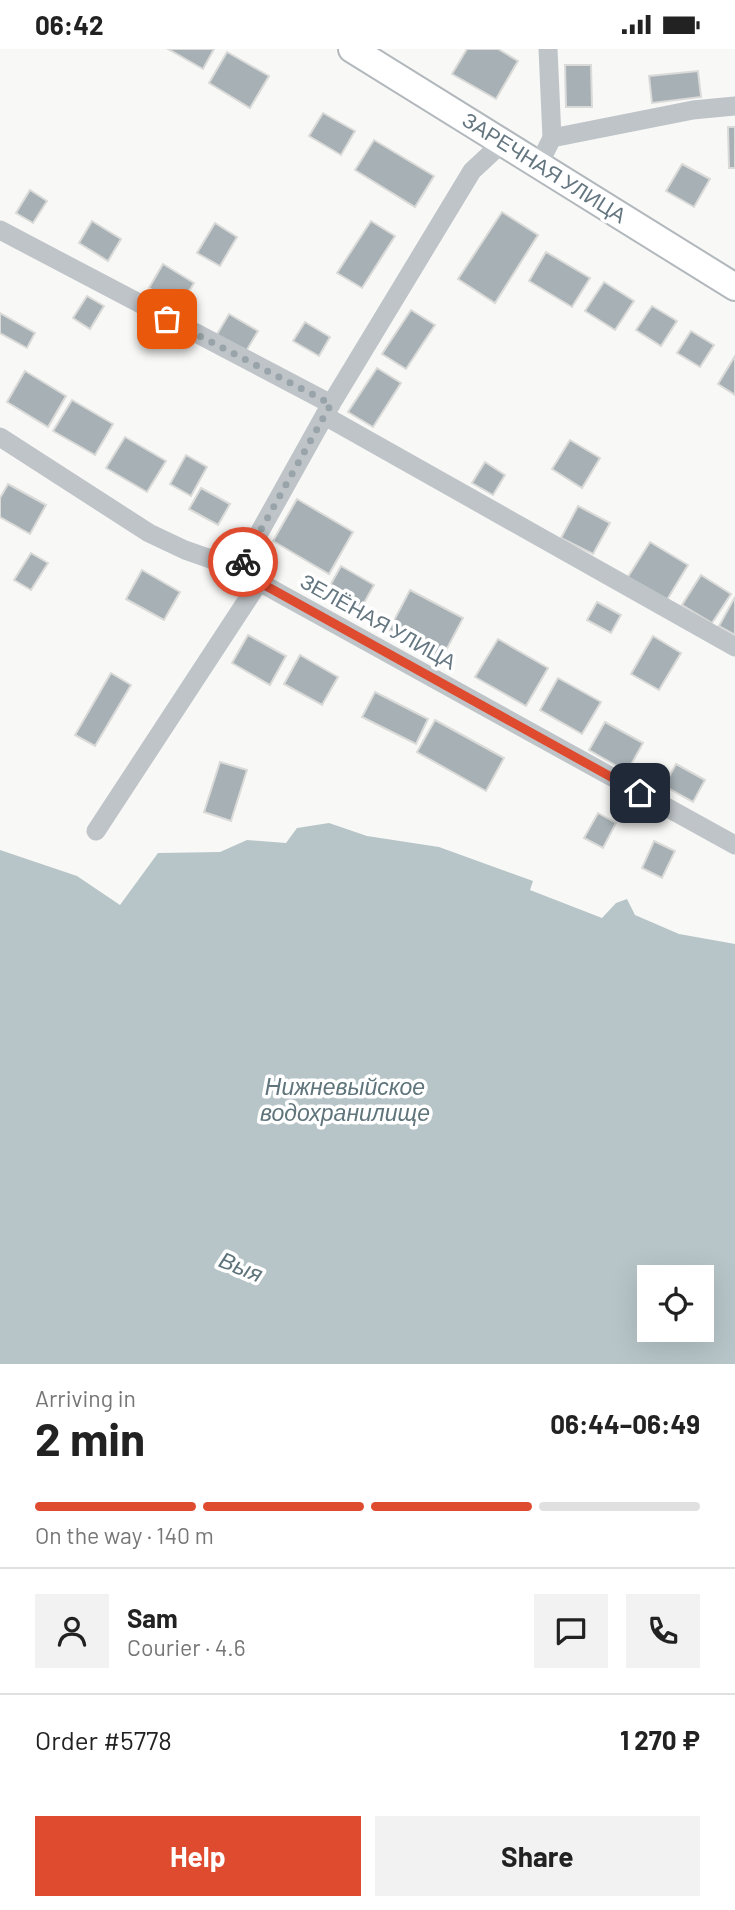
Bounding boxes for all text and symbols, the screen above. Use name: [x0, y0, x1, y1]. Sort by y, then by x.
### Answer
text: 06:42: [35, 9, 104, 40]
street label: ЗАРЕЧНАЯ УЛИЦА: [458, 106, 631, 227]
pin: [137, 289, 197, 349]
icon: bag: [148, 300, 186, 338]
courier: [208, 527, 278, 597]
icon: bike: [224, 543, 262, 581]
street label: ЗЕЛЁНАЯ УЛИЦА: [297, 568, 461, 674]
pin: [610, 763, 670, 823]
icon: home: [621, 774, 659, 812]
water label: Нижневыйское водохранилище: [260, 1072, 430, 1126]
water label: Выя: [215, 1245, 267, 1287]
map controls: [637, 1265, 714, 1342]
button: locate: [637, 1265, 714, 1342]
text: Arriving in: [35, 1384, 136, 1412]
text: 06:44–06:49: [550, 1408, 700, 1439]
text: 2 min: [35, 1410, 145, 1465]
text: On the way · 140 m: [35, 1521, 214, 1549]
button: person: [35, 1594, 109, 1668]
button: chat: [534, 1594, 608, 1668]
button: phone: [626, 1594, 700, 1668]
text: Sam: [127, 1602, 178, 1633]
text: Courier · 4.6: [127, 1633, 246, 1661]
text: Order #5778: [35, 1724, 172, 1755]
text: 1 270 ₽: [620, 1724, 700, 1755]
button: Help: [35, 1816, 361, 1896]
button: Share: [375, 1816, 700, 1896]

